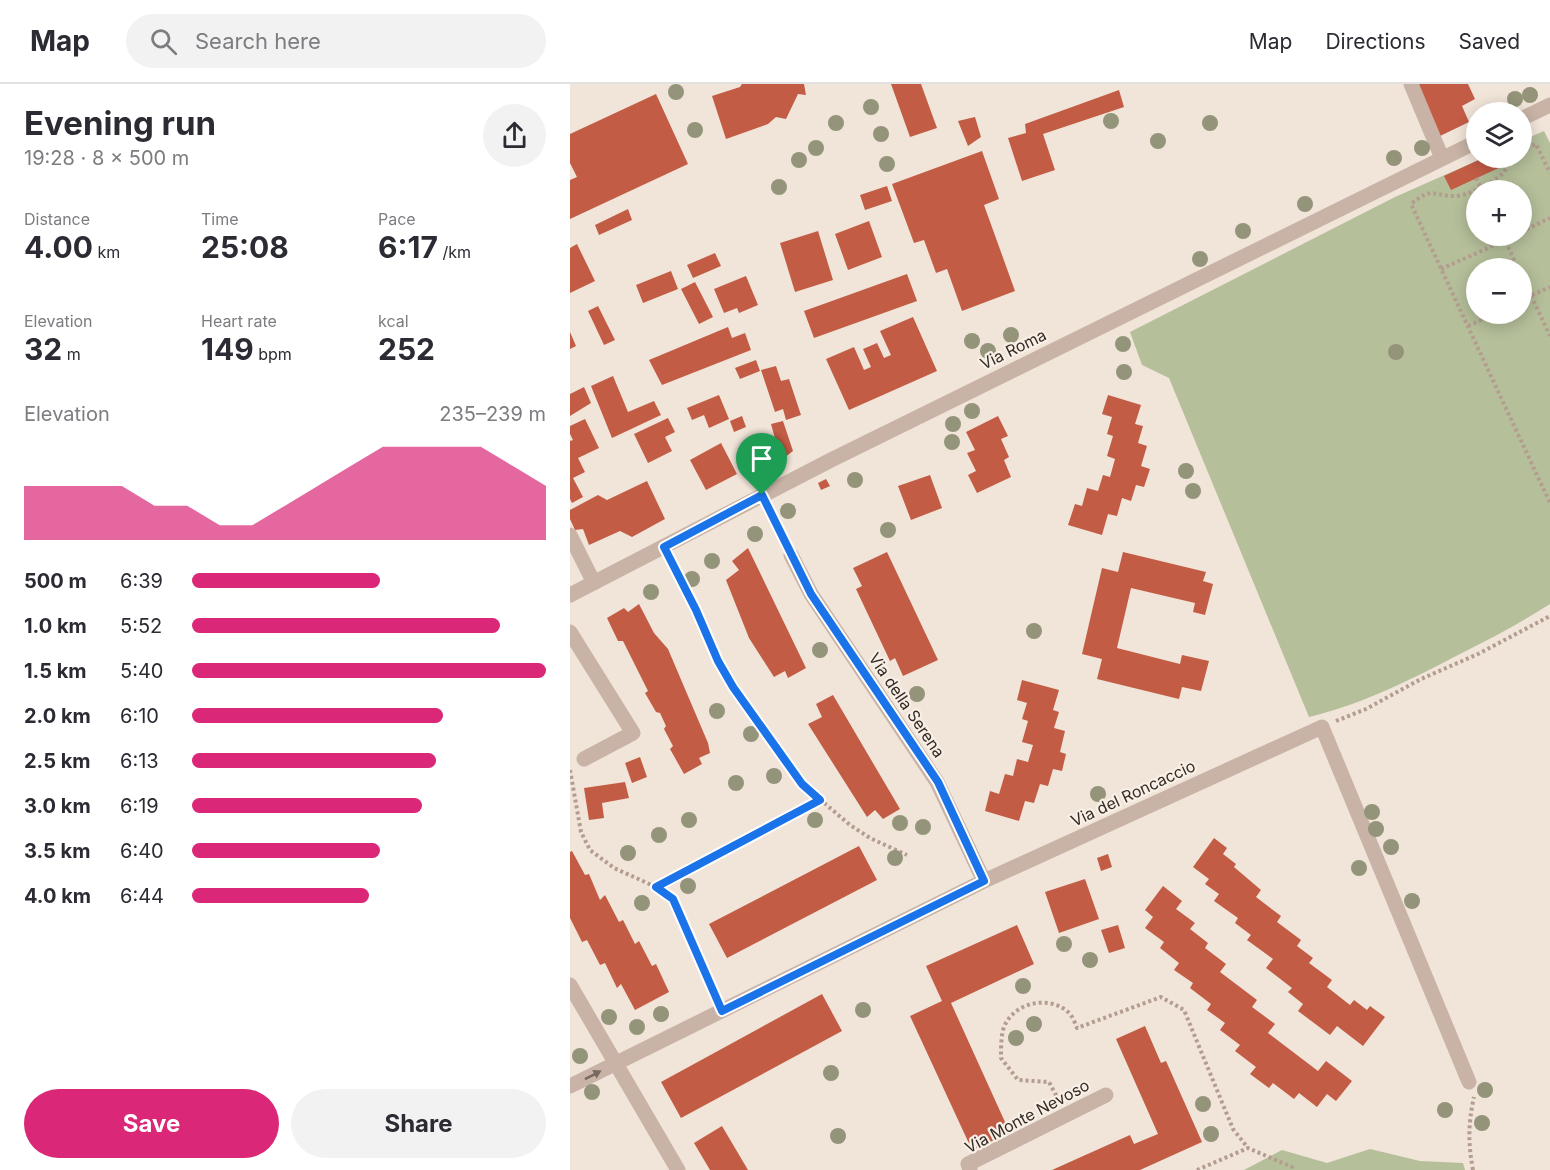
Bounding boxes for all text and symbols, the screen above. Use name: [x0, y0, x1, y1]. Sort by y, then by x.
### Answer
search box: [126, 14, 546, 68]
text: Map: [30, 24, 90, 58]
icon: search: [147, 25, 180, 58]
text: Search here: [195, 28, 321, 54]
text: Map: [1249, 29, 1292, 54]
text: Directions: [1325, 29, 1426, 54]
text: Saved: [1459, 29, 1520, 54]
map controls: [1466, 102, 1532, 324]
button: layers: [1466, 102, 1532, 168]
text: Evening run: [24, 103, 216, 143]
button: share: [483, 104, 546, 167]
text: 19:28 · 8 × 500 m: [24, 146, 189, 170]
button: +: [1466, 180, 1532, 246]
text: Distance: [24, 209, 90, 229]
text: Time: [201, 209, 239, 229]
text: Pace: [378, 209, 416, 229]
text: 4.00: [24, 229, 93, 265]
text: 25:08: [201, 229, 289, 265]
text: 6:17: [378, 229, 438, 265]
text: km: [93, 242, 120, 262]
text: /km: [438, 242, 471, 262]
button: −: [1466, 258, 1532, 324]
text: Elevation: [24, 311, 93, 331]
text: Heart rate: [201, 311, 277, 331]
text: kcal: [378, 311, 409, 331]
street label: Via Roma: [977, 324, 1049, 374]
text: 32: [24, 331, 62, 367]
text: 149: [201, 331, 254, 367]
text: 252: [378, 331, 435, 367]
text: m: [62, 344, 81, 364]
text: bpm: [254, 344, 292, 364]
text: Elevation: [24, 402, 110, 426]
text: 235–239 m: [439, 402, 546, 426]
pin: [736, 433, 787, 495]
icon: arrive: [745, 442, 778, 475]
text: 500 m: [24, 569, 87, 593]
text: 6:39: [120, 569, 163, 593]
text: 1.0 km: [24, 614, 87, 638]
text: 5:52: [120, 614, 162, 638]
street label: Via della Serena: [865, 649, 949, 761]
text: 1.5 km: [24, 659, 87, 683]
text: 5:40: [120, 659, 163, 683]
text: 2.0 km: [24, 704, 91, 728]
text: 6:10: [120, 704, 159, 728]
text: 2.5 km: [24, 749, 91, 773]
text: 6:13: [120, 749, 159, 773]
street label: Via del Roncaccio: [1068, 755, 1198, 831]
text: 3.0 km: [24, 794, 91, 818]
text: 6:19: [120, 794, 159, 818]
text: 3.5 km: [24, 839, 90, 863]
text: 6:40: [120, 839, 164, 863]
text: 4.0 km: [24, 884, 91, 908]
text: 6:44: [120, 884, 164, 908]
one-way arrow: [584, 1070, 602, 1080]
street label: Via Monte Nevoso: [961, 1075, 1093, 1157]
button: Save: [24, 1089, 279, 1158]
button: Share: [291, 1089, 546, 1158]

